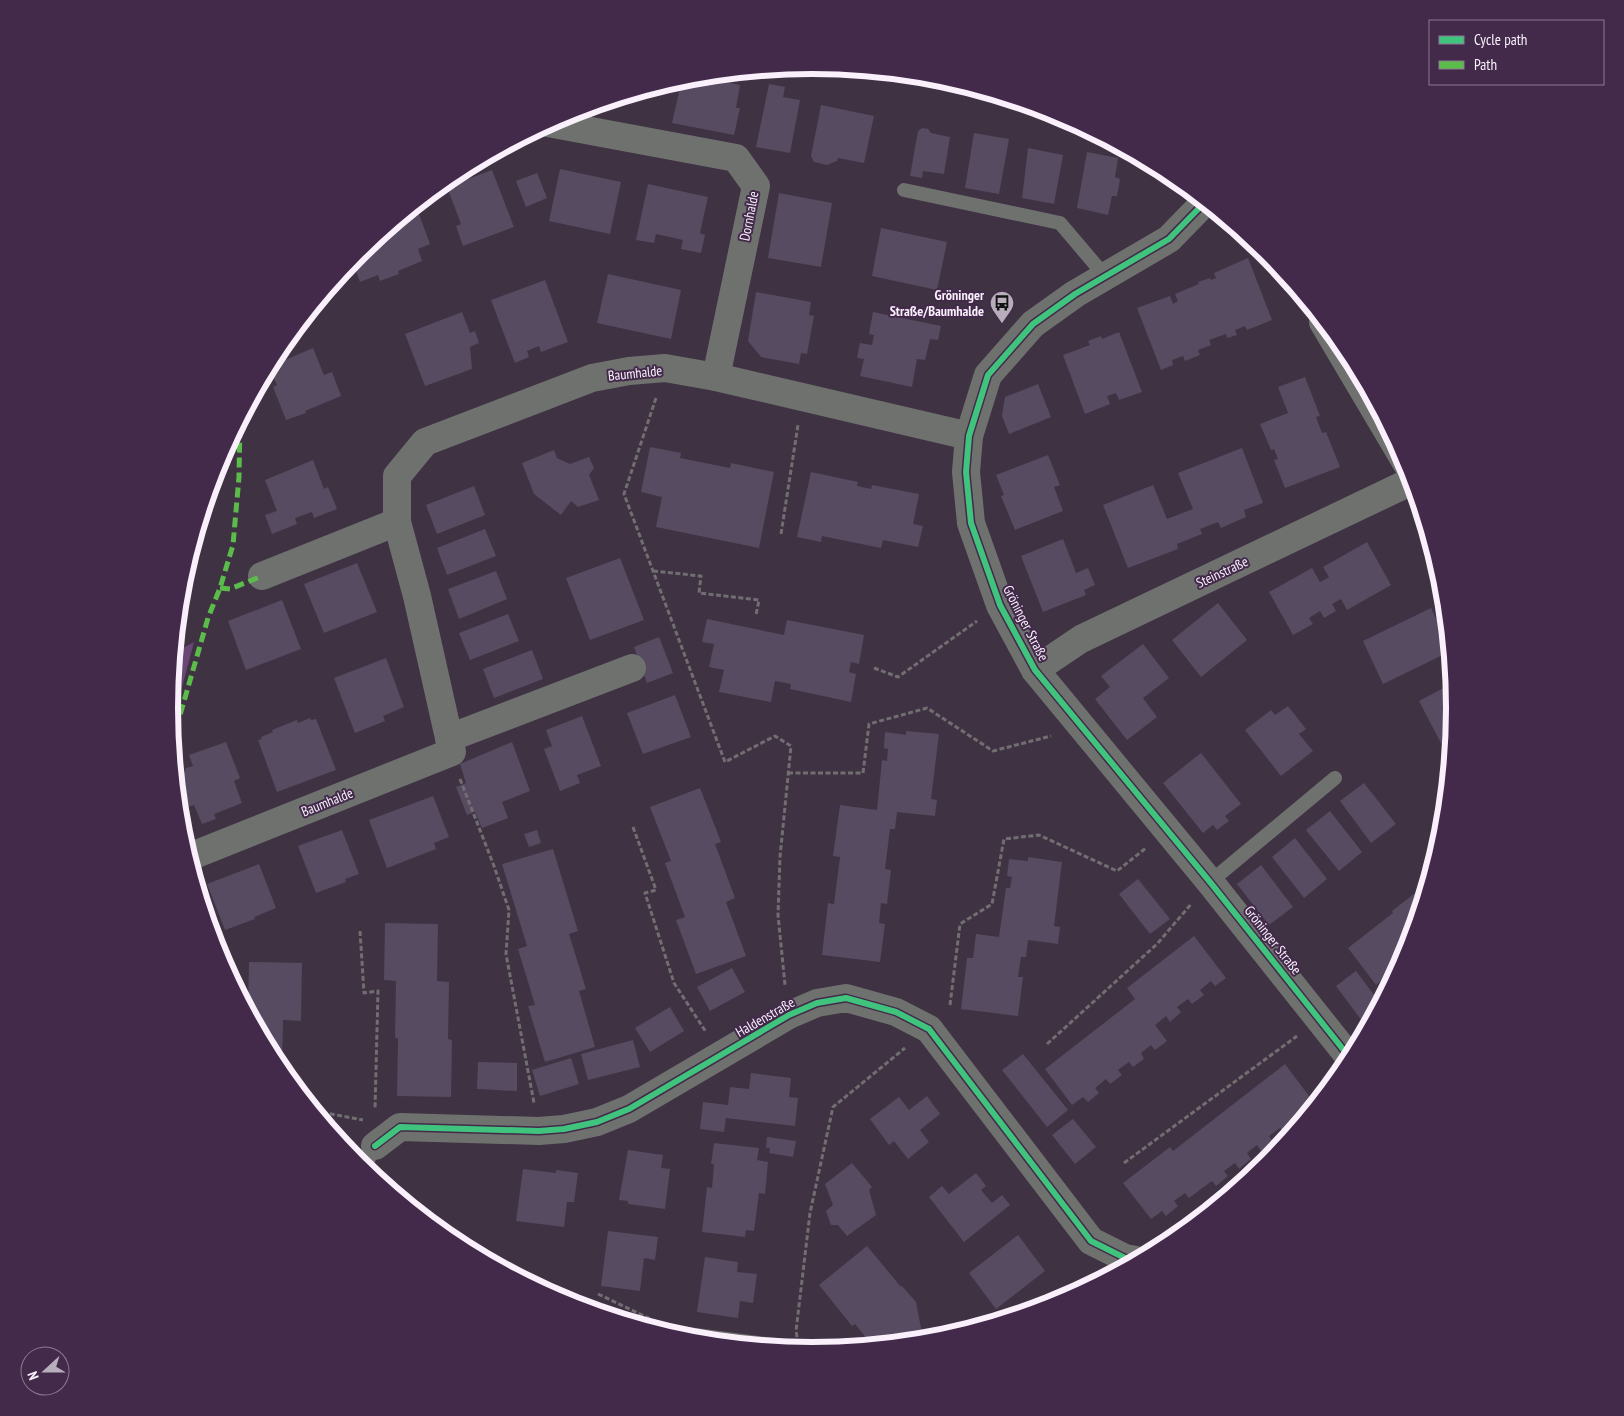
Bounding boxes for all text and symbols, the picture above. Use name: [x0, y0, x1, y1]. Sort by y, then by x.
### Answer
legend: [1429, 20, 1604, 85]
text: Cycle path: [1474, 30, 1527, 49]
text: Path: [1474, 55, 1497, 74]
street label: Dornhalde: [735, 189, 763, 242]
place label: Gröninger Straße/Baumhalde: [890, 286, 985, 320]
bus stop icon: Gröninger Straße/Baumhalde: [989, 290, 1015, 324]
street label: Baumhalde: [607, 361, 663, 385]
street label: Steinstraße: [1193, 552, 1251, 592]
street label: Gröninger Straße: [999, 582, 1053, 664]
street label: Baumhalde: [298, 783, 356, 821]
street label: Gröninger Straße: [1240, 902, 1306, 978]
street label: Haldenstraße: [732, 993, 798, 1041]
north arrow: [20, 1346, 70, 1396]
text: N: [23, 1369, 43, 1382]

